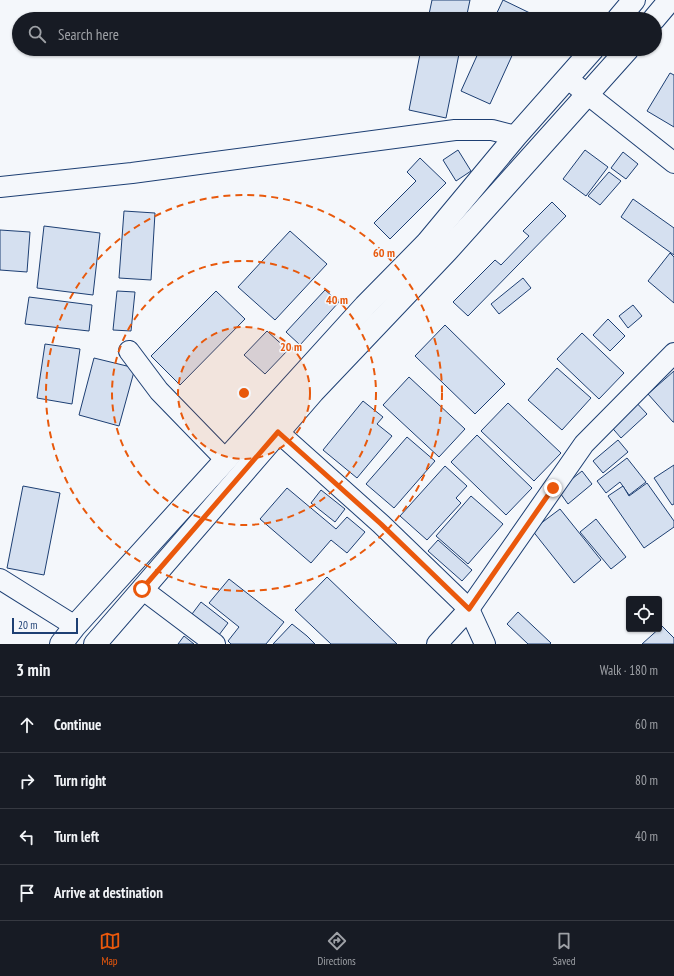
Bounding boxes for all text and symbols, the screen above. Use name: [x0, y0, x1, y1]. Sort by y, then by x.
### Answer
search box: [12, 12, 662, 56]
icon: search: [26, 23, 48, 45]
text: Search here: [58, 25, 119, 44]
text: 60 m: [373, 245, 395, 260]
text: 40 m: [326, 292, 348, 307]
text: 20 m: [280, 339, 302, 354]
centre of rings: [237, 386, 251, 400]
route end: [544, 479, 562, 497]
route start: [133, 580, 151, 598]
map controls: [626, 596, 662, 632]
button: locate: [626, 596, 662, 632]
scale bar: [12, 616, 78, 635]
text: 20 m: [18, 618, 37, 632]
text: 3 min: [16, 659, 50, 681]
text: Walk · 180 m: [600, 662, 658, 679]
icon: ahead: [16, 714, 38, 736]
text: Continue: [54, 715, 101, 734]
text: 60 m: [635, 716, 658, 733]
icon: right: [16, 770, 38, 792]
text: Turn right: [54, 771, 106, 790]
text: 80 m: [635, 772, 658, 789]
icon: left: [16, 826, 38, 848]
text: Turn left: [54, 827, 99, 846]
text: 40 m: [635, 828, 658, 845]
icon: arrive: [16, 882, 38, 904]
text: Arrive at destination: [54, 883, 163, 902]
tab: Map: [99, 930, 121, 968]
tab: Directions: [318, 930, 356, 968]
tab: Saved: [553, 930, 575, 968]

